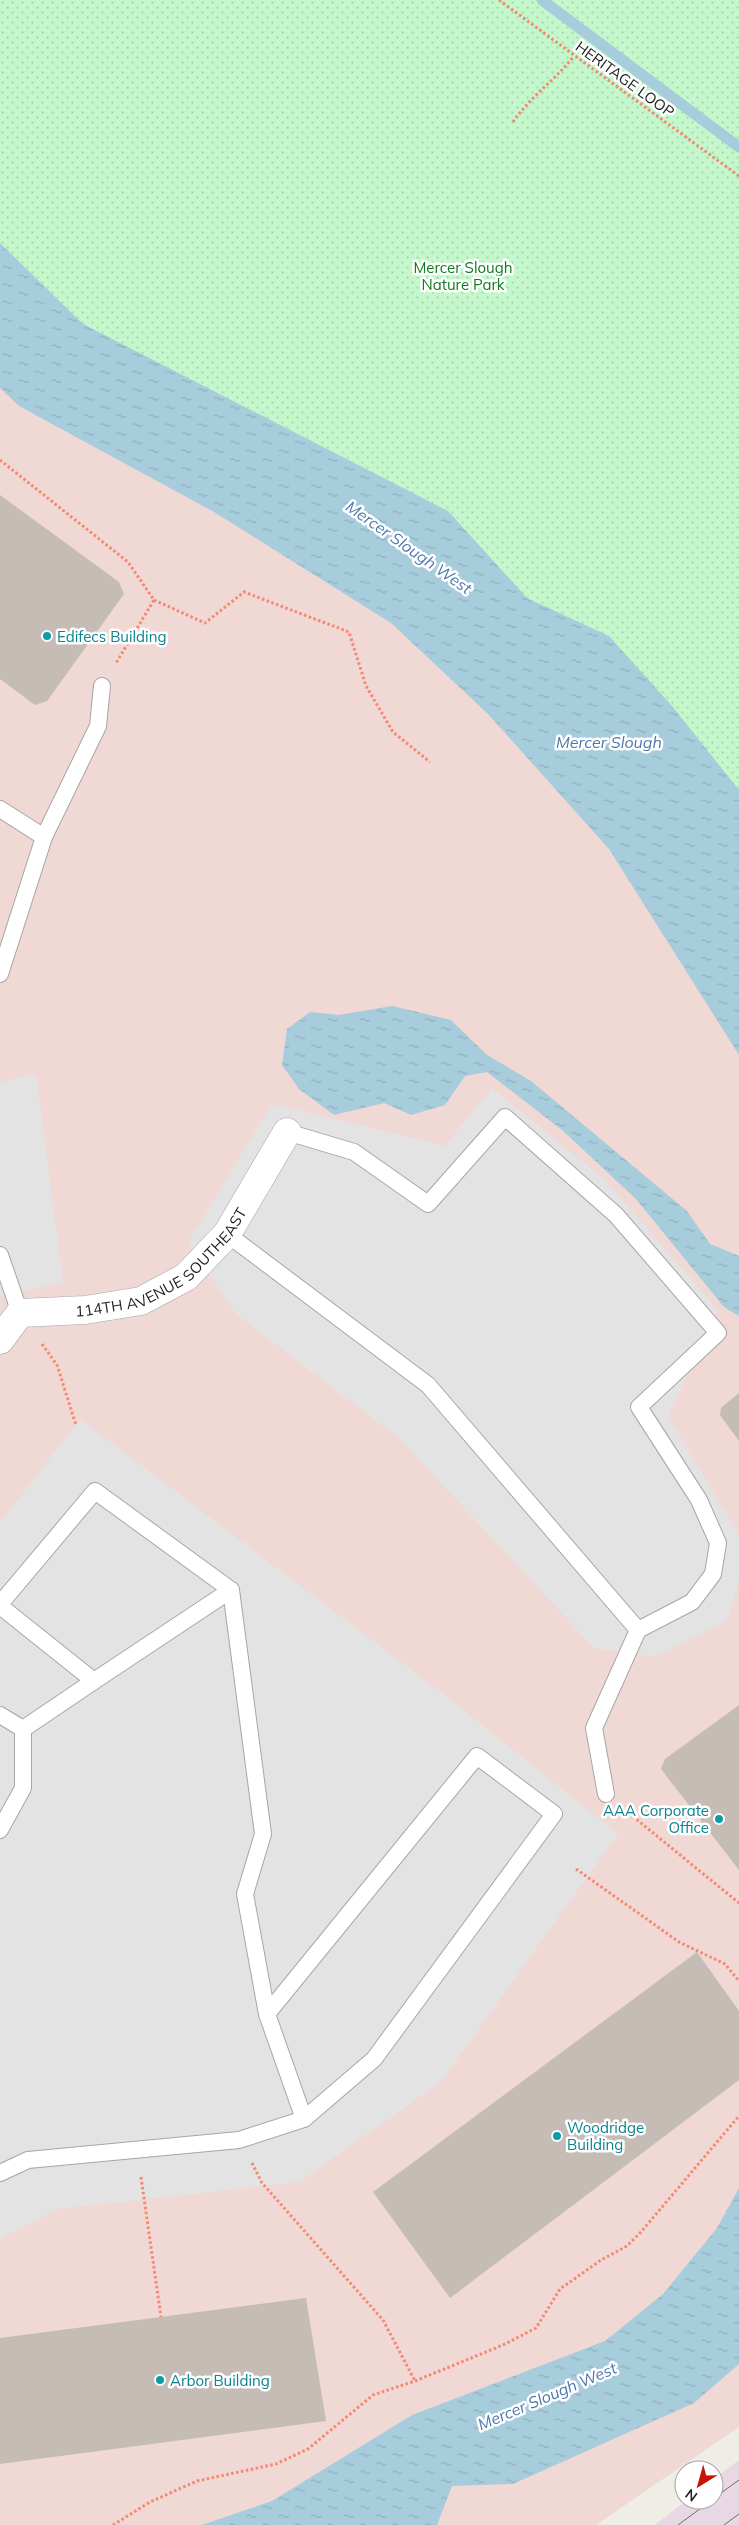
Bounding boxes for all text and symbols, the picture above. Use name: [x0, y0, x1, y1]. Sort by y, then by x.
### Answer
street label: HERITAGE LOOP: [572, 37, 678, 121]
park label: Mercer Slough Nature Park: [413, 258, 513, 294]
water label: Mercer Slough West: [342, 496, 476, 598]
place label: Edifecs Building: [57, 627, 167, 646]
marker: Edifecs Building: [41, 630, 53, 642]
water label: Mercer Slough: [556, 732, 662, 752]
street label: 114TH AVENUE SOUTHEAST: [75, 1204, 250, 1320]
place label: AAA Corporate Office: [603, 1801, 709, 1837]
marker: AAA Corporate Office: [713, 1813, 725, 1825]
place label: Woodridge Building: [567, 2118, 644, 2154]
marker: Woodridge Building: [551, 2130, 563, 2142]
water label: Mercer Slough West: [475, 2358, 620, 2434]
place label: Arbor Building: [170, 2371, 270, 2390]
marker: Arbor Building: [154, 2374, 166, 2386]
north arrow: [674, 2460, 724, 2510]
text: N: [682, 2485, 701, 2506]

